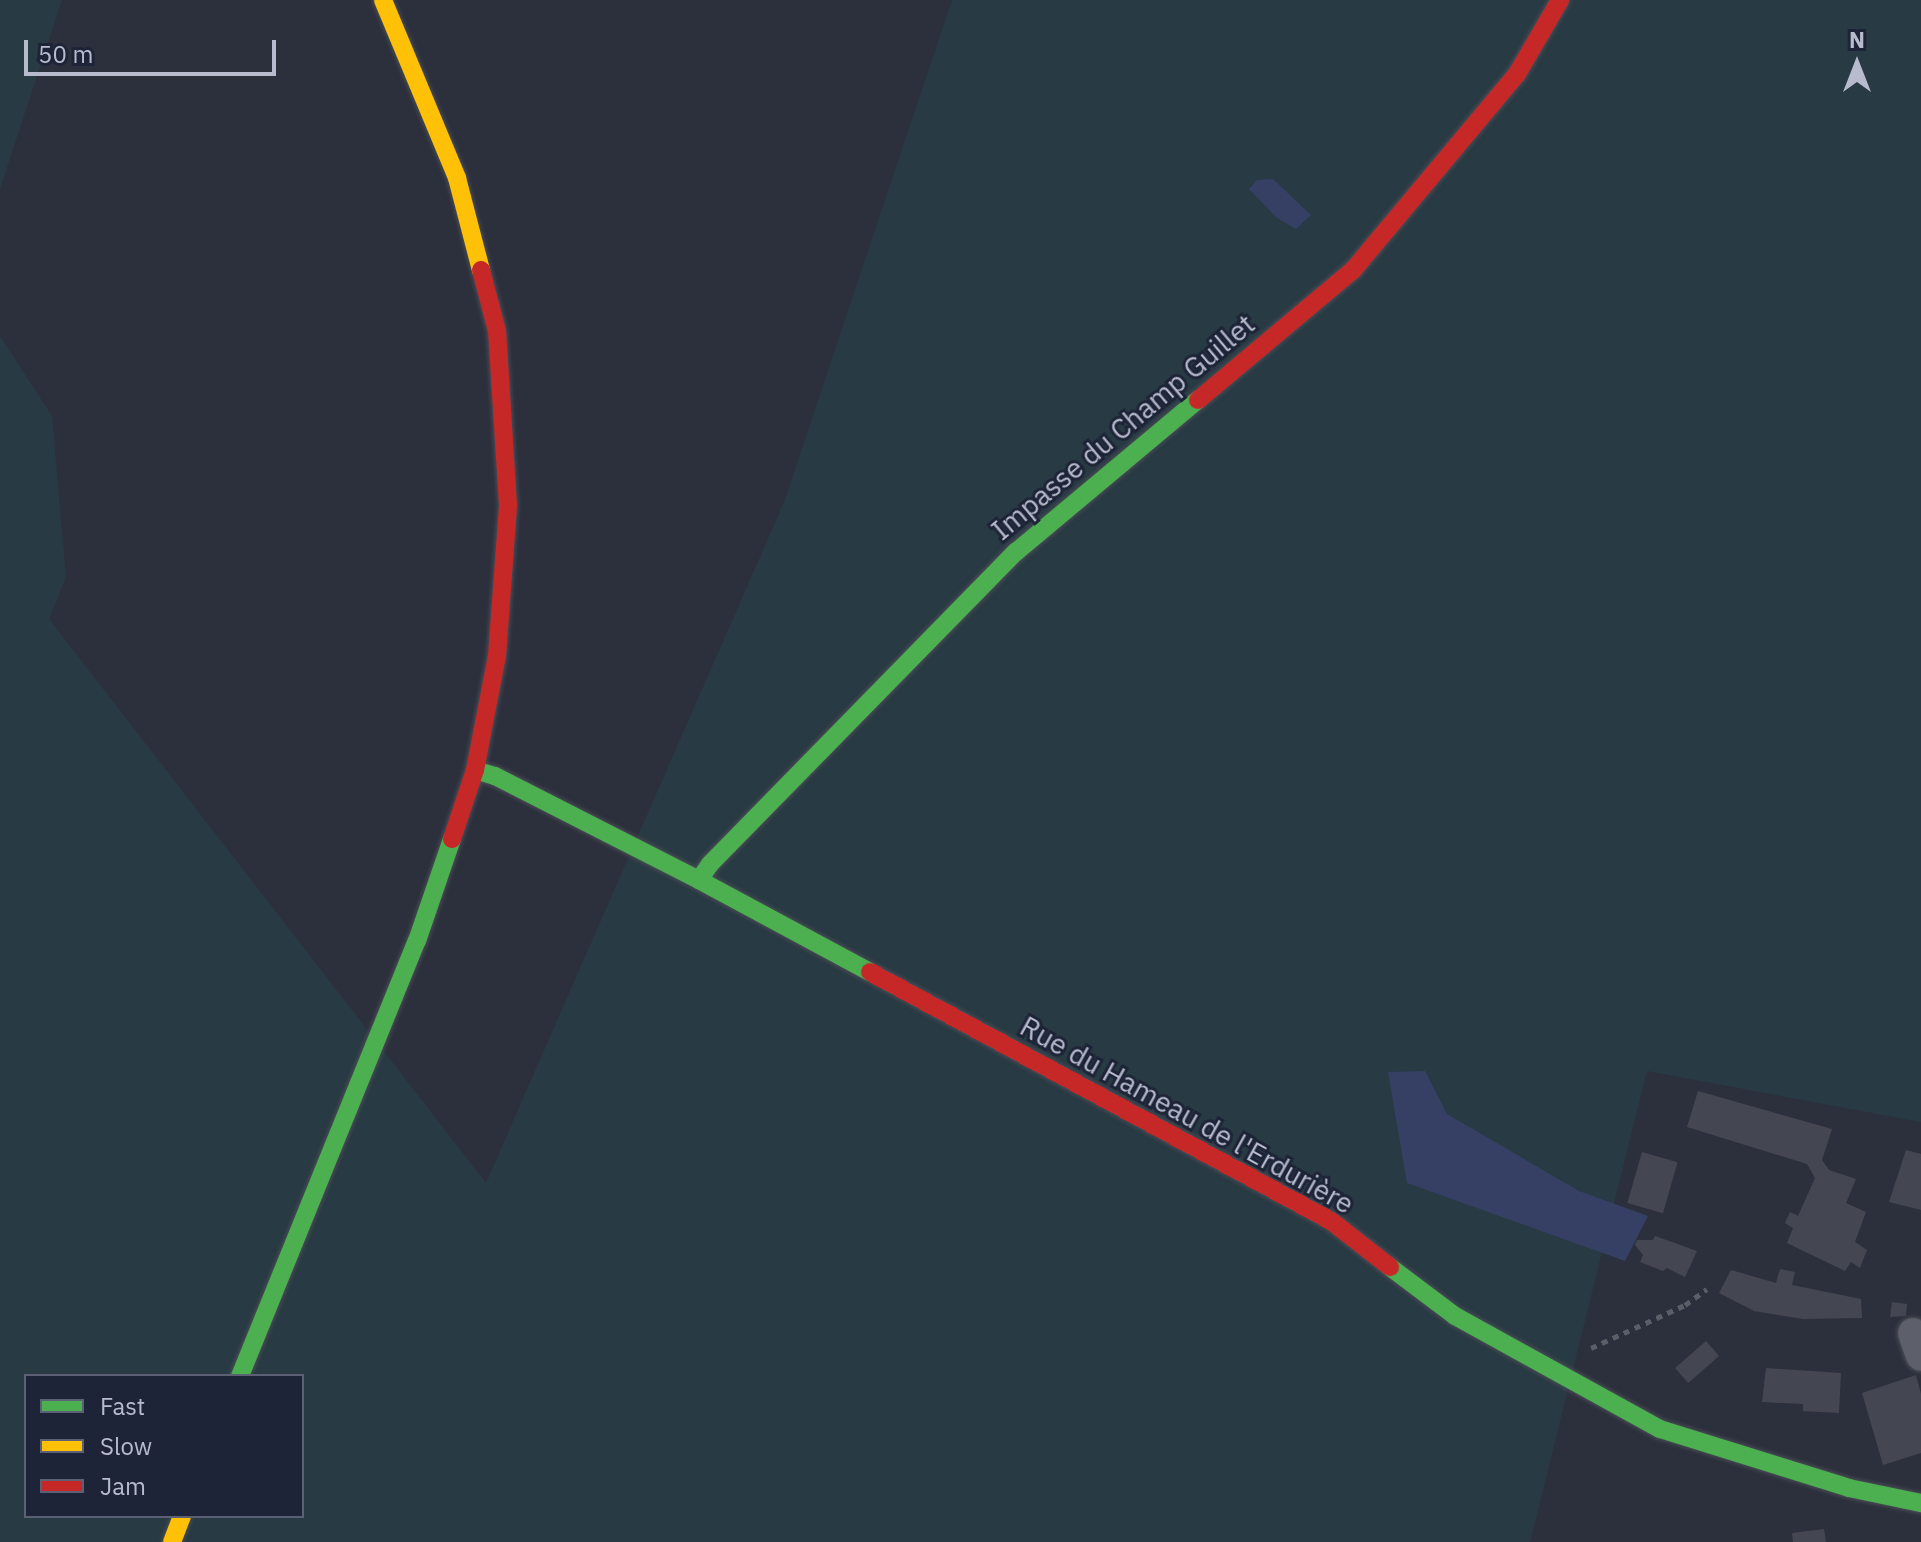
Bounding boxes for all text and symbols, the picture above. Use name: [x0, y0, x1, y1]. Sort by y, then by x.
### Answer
scale bar: [28, 24, 280, 74]
north arrow: [1817, 24, 1897, 104]
text: N: [1849, 25, 1865, 54]
text: 50 m: [38, 38, 93, 70]
street label: Impasse du Champ Guillet: [985, 307, 1261, 547]
street label: Rue du Hameau de l'Erdurière: [1014, 1009, 1360, 1221]
legend: [24, 1374, 304, 1518]
text: Fast: [100, 1390, 145, 1422]
text: Slow: [100, 1430, 152, 1462]
text: Jam: [100, 1470, 146, 1502]

